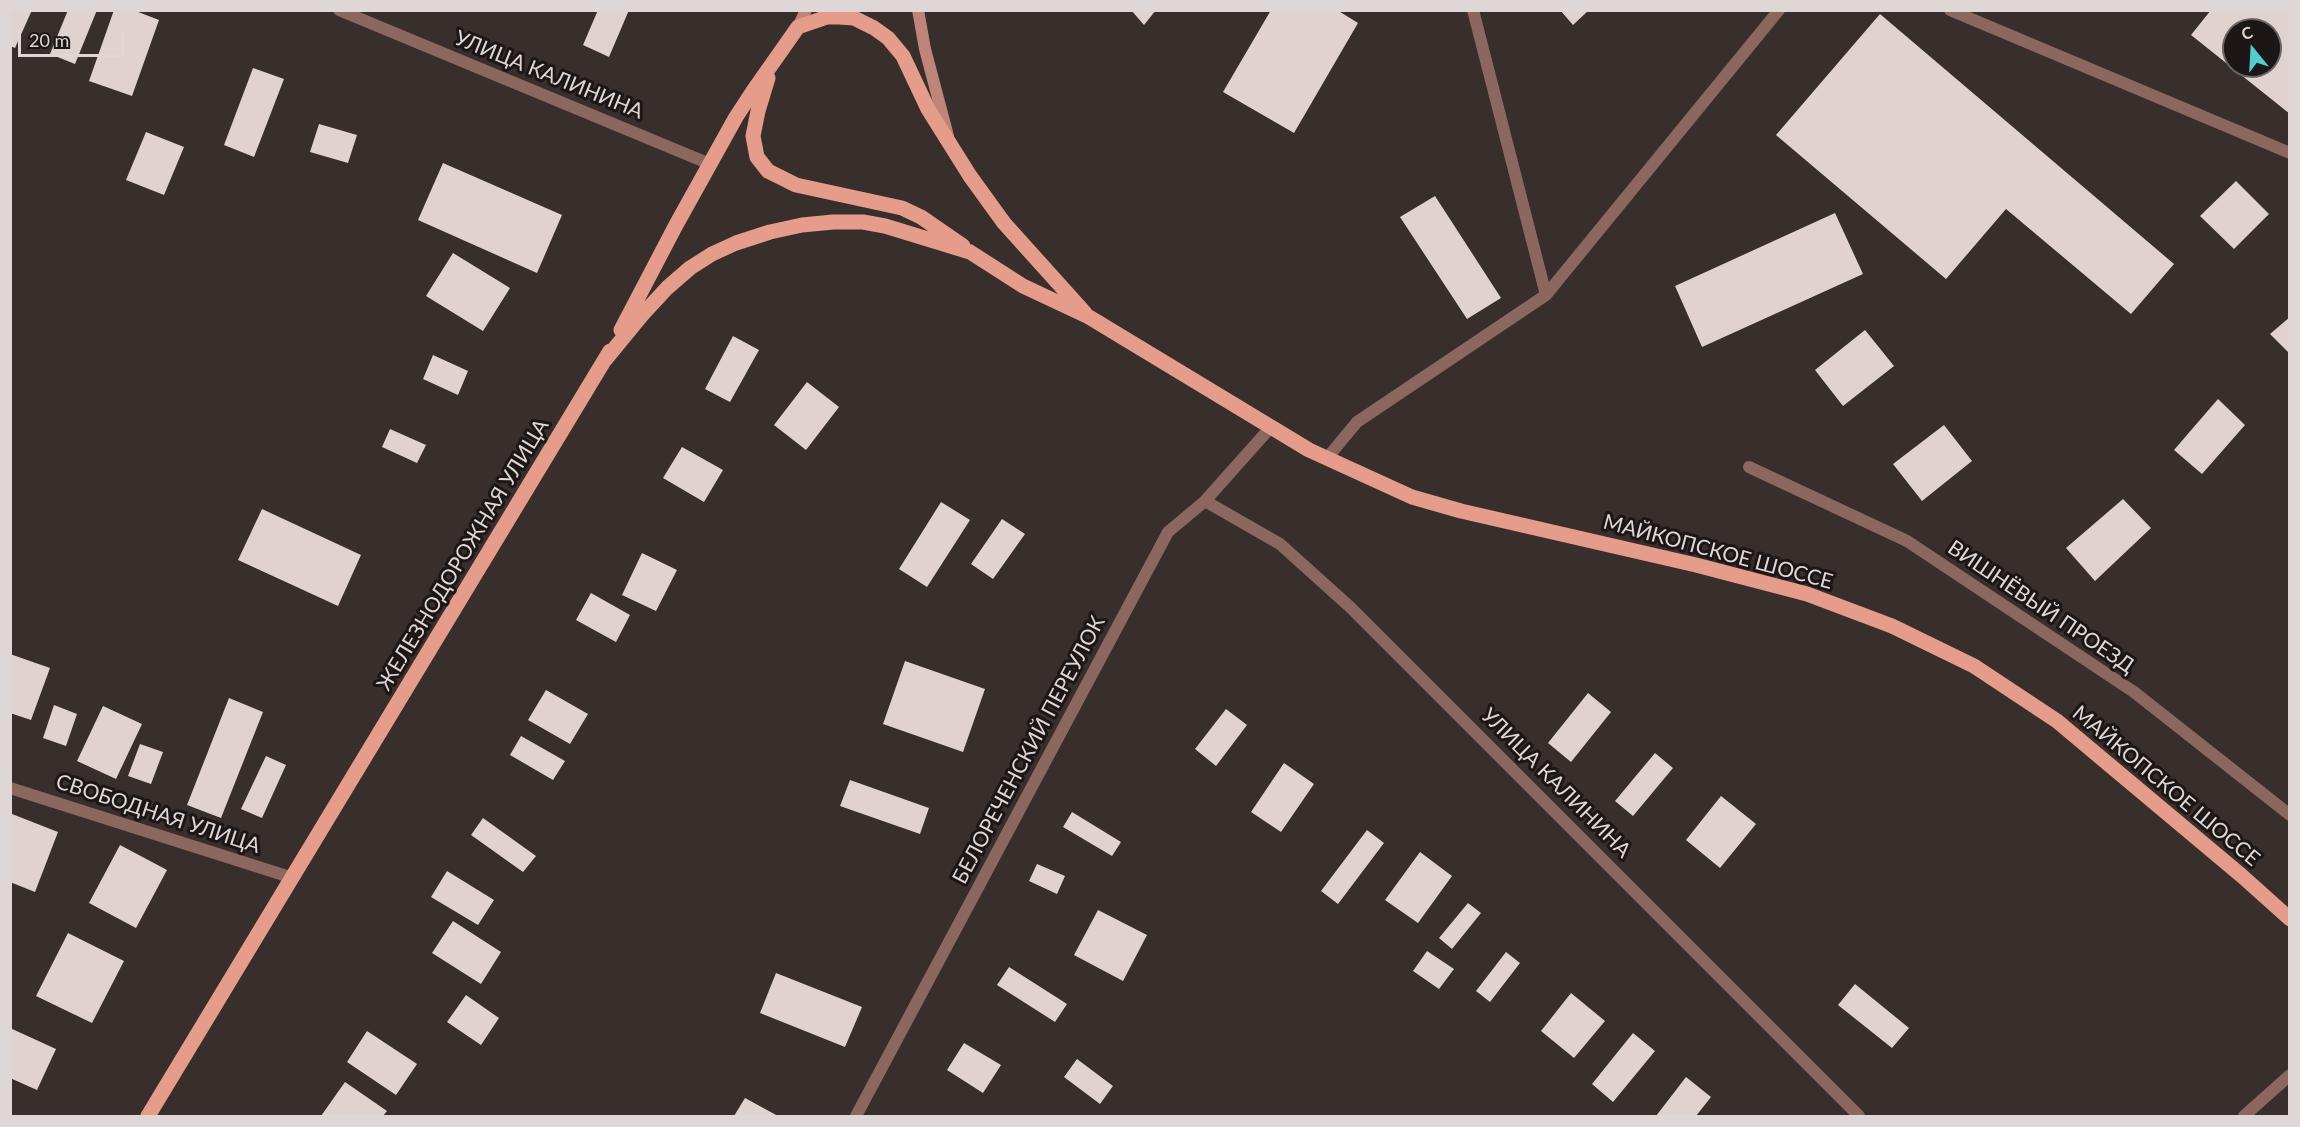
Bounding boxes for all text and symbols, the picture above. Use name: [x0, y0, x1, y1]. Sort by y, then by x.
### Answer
scale bar: [21, 18, 128, 56]
north arrow: [2222, 18, 2282, 78]
text: С: [2239, 22, 2255, 43]
street label: УЛИЦА КАЛИНИНА: [451, 26, 647, 124]
text: 20 m: [29, 29, 69, 51]
street label: ЖЕЛЕЗНОДОРОЖНАЯ УЛИЦА: [372, 415, 554, 695]
street label: МАЙКОПСКОЕ ШОССЕ: [1601, 509, 1835, 595]
street label: ВИШНЁВЫЙ ПРОЕЗД: [1943, 535, 2139, 679]
street label: БЕЛОРЕЧЕНСКИЙ ПЕРЕУЛОК: [947, 612, 1111, 888]
street label: МАЙКОПСКОЕ ШОССЕ: [2067, 700, 2265, 872]
street label: УЛИЦА КАЛИНИНА: [1476, 703, 1636, 863]
street label: СВОБОДНАЯ УЛИЦА: [53, 769, 263, 859]

